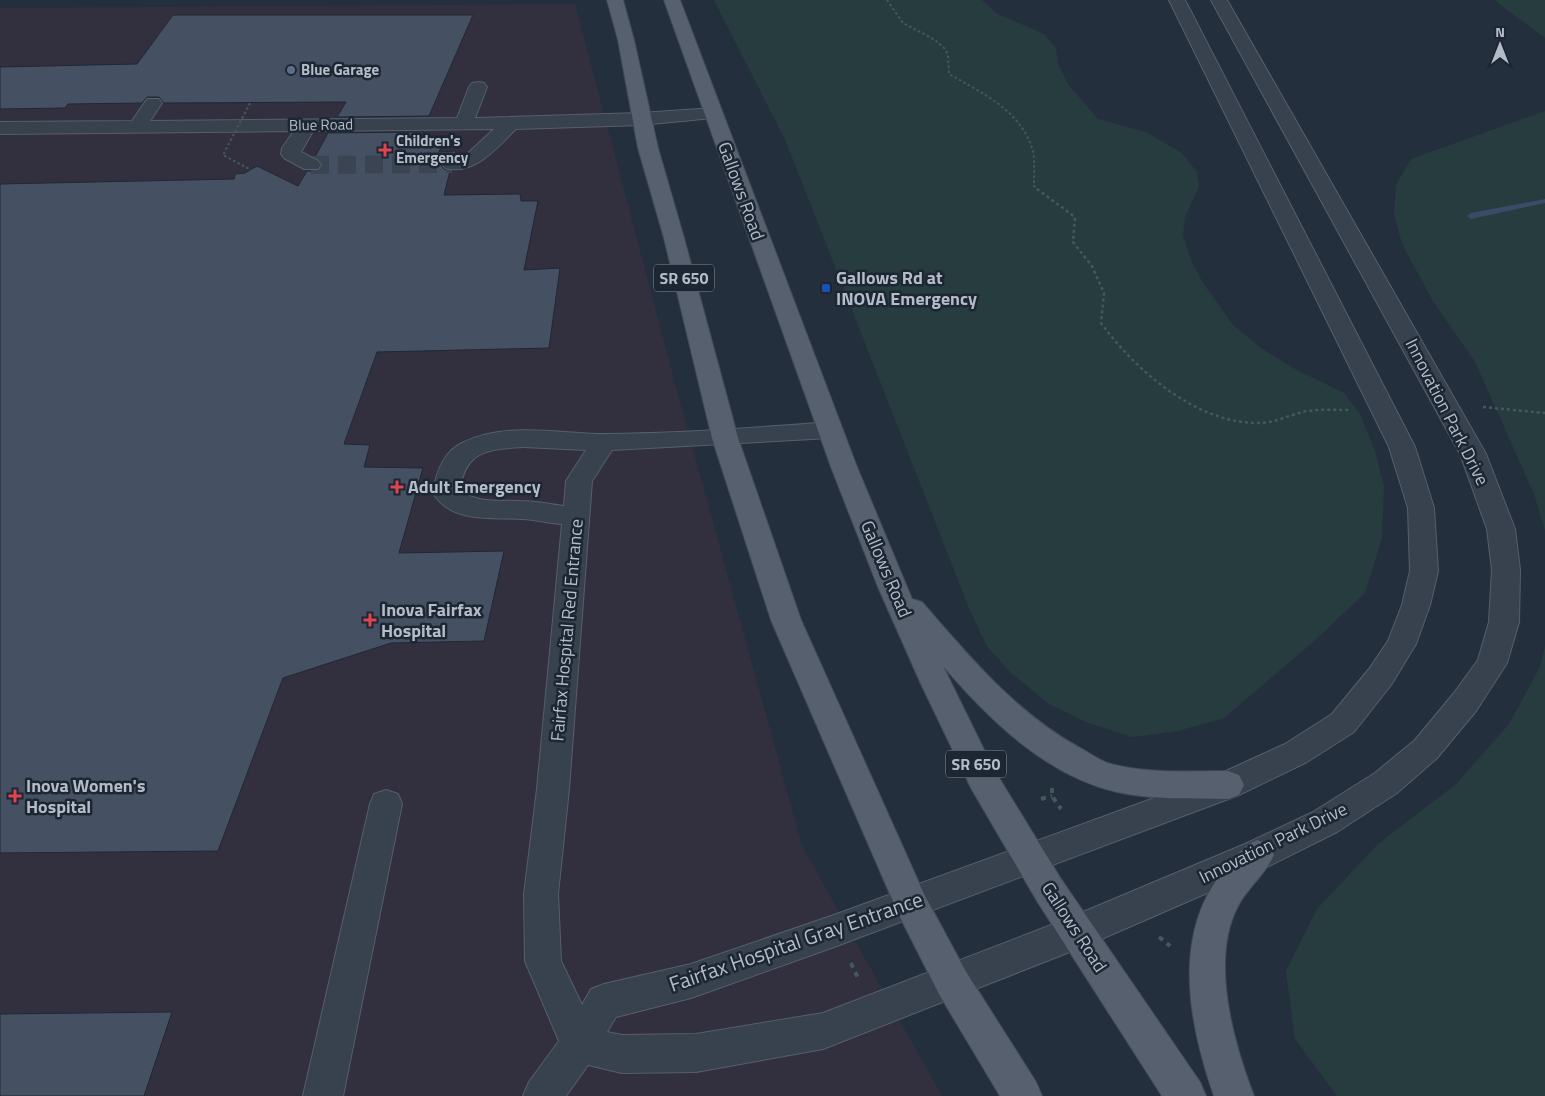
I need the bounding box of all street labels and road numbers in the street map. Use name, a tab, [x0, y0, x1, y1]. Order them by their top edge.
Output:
street label: Blue Road	[289, 112, 353, 137]
street label: Gallows Road	[711, 138, 772, 244]
road number: SR 650	[654, 264, 714, 292]
street label: Innovation Park Drive	[1399, 334, 1496, 490]
street label: Gallows Road	[854, 516, 919, 621]
street label: Fairfax Hospital Red Entrance	[543, 518, 590, 742]
road number: SR 650	[946, 751, 1006, 778]
street label: Innovation Park Drive	[1194, 795, 1351, 890]
street label: Gallows Road	[1035, 876, 1114, 977]
street label: Fairfax Hospital Gray Entrance	[664, 883, 927, 1000]

